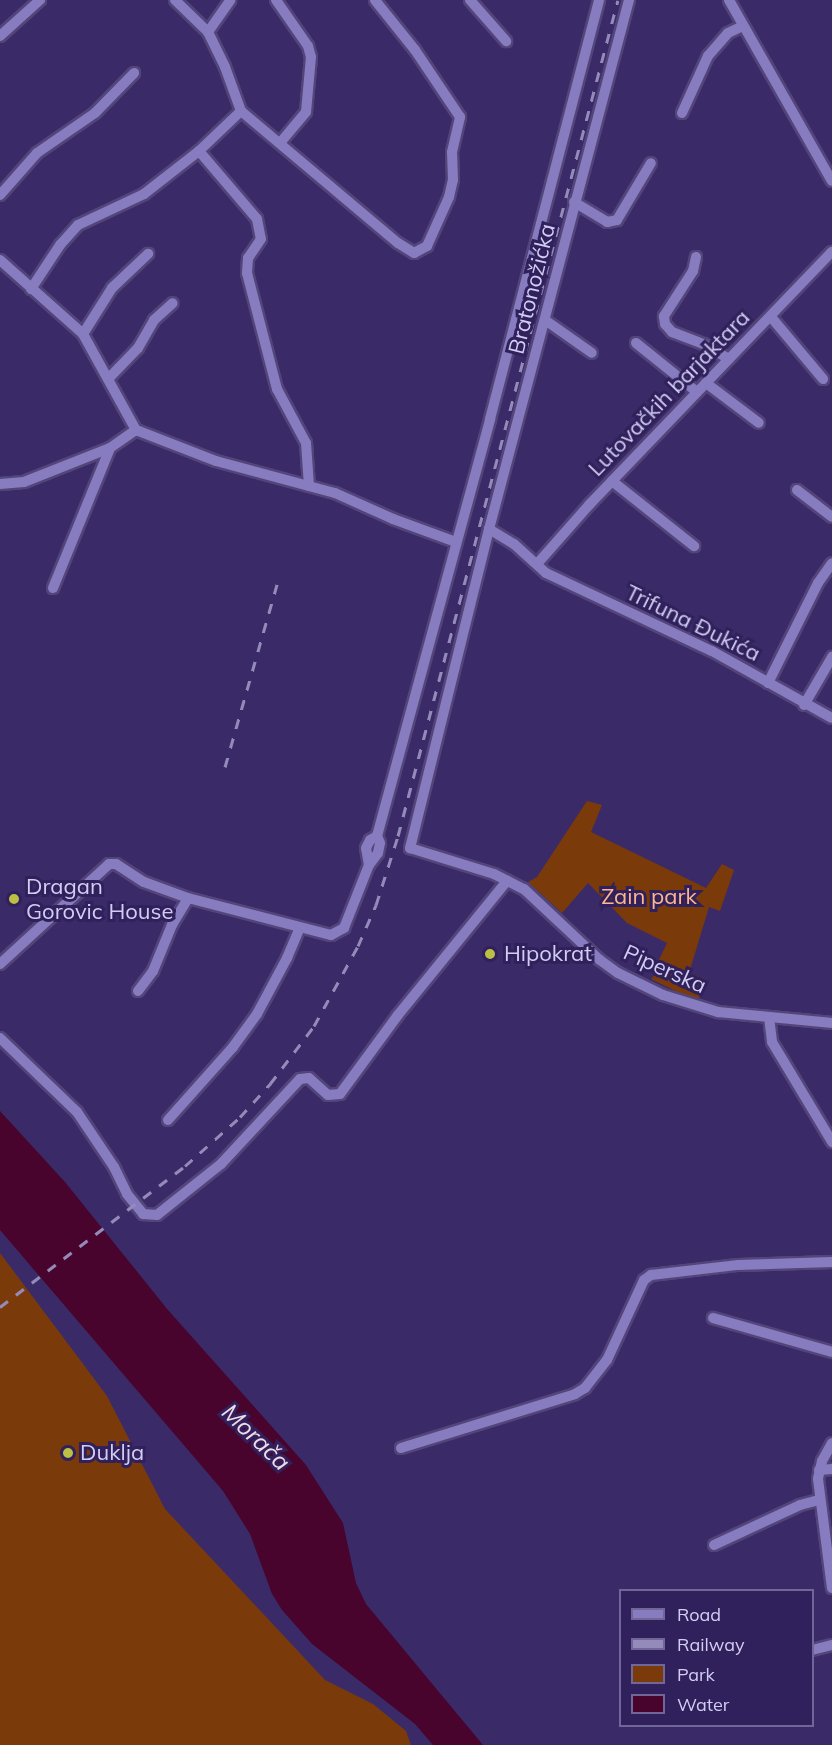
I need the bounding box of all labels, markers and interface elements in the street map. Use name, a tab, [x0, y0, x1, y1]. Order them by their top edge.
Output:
street label: Bratonožićka	[503, 221, 561, 357]
street label: Lutovačkih barjaktara	[583, 304, 755, 482]
street label: Trifuna Đukića	[621, 579, 765, 667]
place label: Dragan Gorovic House	[26, 873, 173, 924]
park label: Zain park	[601, 884, 697, 910]
marker: Dragan Gorovic House	[7, 892, 21, 906]
street label: Piperska	[619, 939, 711, 999]
place label: Hipokrat	[504, 941, 592, 967]
marker: Hipokrat	[481, 945, 499, 963]
water label: Morača	[216, 1398, 296, 1476]
place label: Duklja	[80, 1440, 144, 1466]
marker: Duklja	[61, 1446, 75, 1460]
legend	[619, 1589, 814, 1727]
text: Road	[677, 1603, 721, 1626]
text: Railway	[677, 1633, 745, 1656]
text: Park	[677, 1663, 715, 1686]
text: Water	[677, 1693, 729, 1716]

